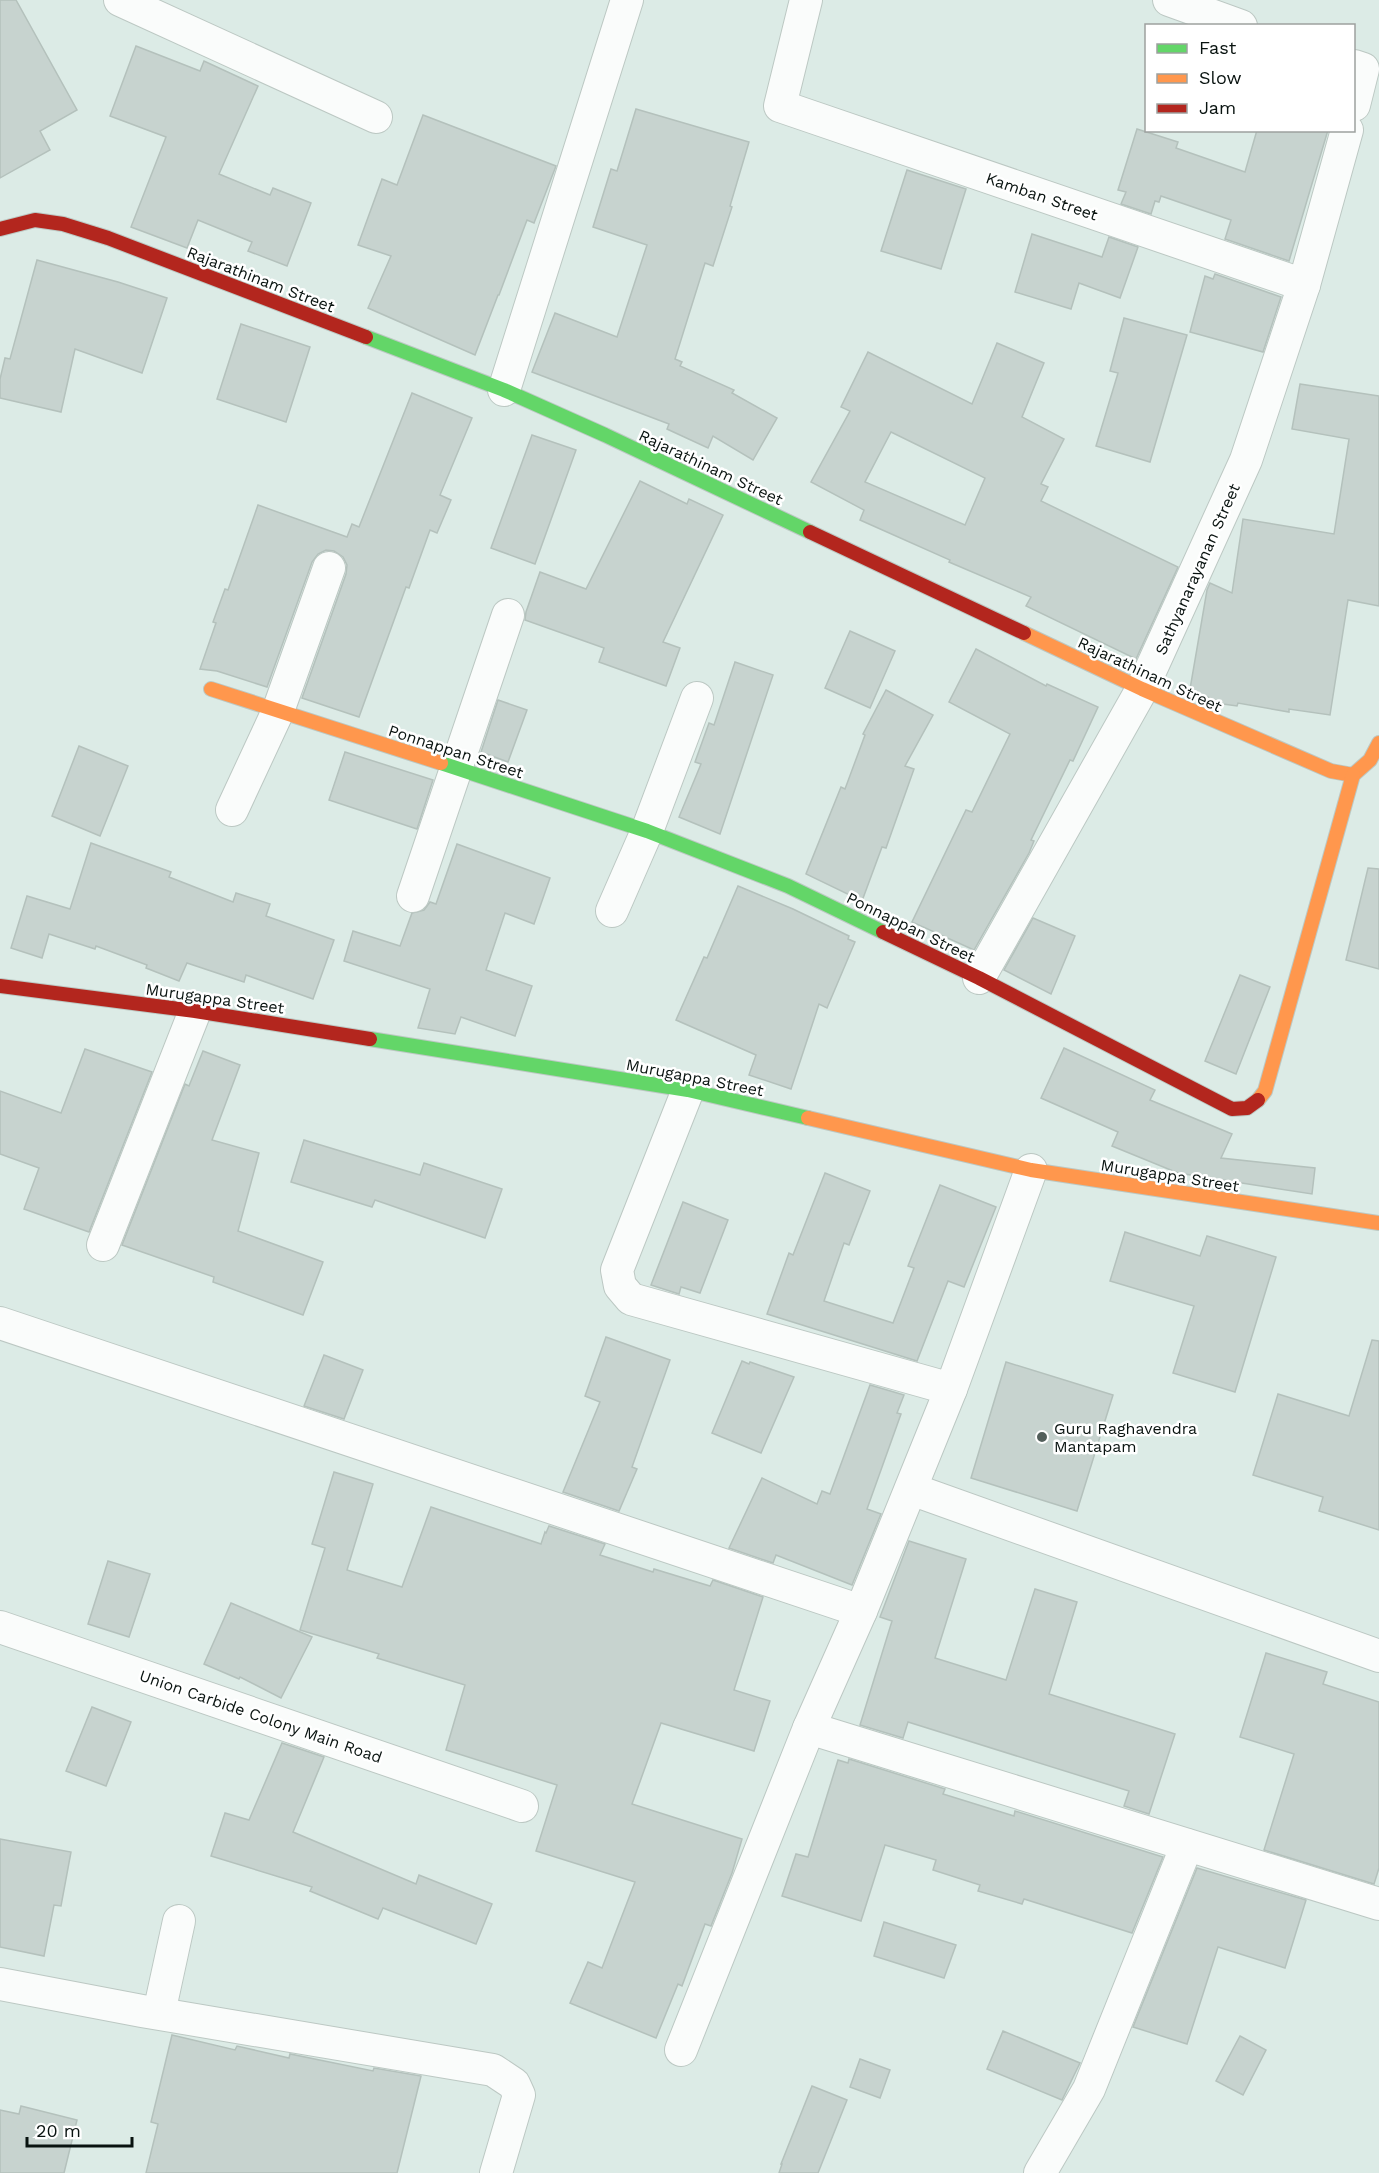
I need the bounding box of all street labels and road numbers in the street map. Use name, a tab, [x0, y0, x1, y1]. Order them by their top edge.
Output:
street label: Kamban Street	[983, 168, 1101, 225]
street label: Rajarathinam Street	[184, 243, 338, 317]
street label: Rajarathinam Street	[636, 426, 786, 509]
street label: Sathyanarayanan Street	[1151, 480, 1244, 658]
street label: Rajarathinam Street	[1075, 633, 1225, 716]
street label: Ponnappan Street	[386, 721, 526, 782]
street label: Ponnappan Street	[843, 888, 978, 967]
street label: Murugappa Street	[144, 979, 286, 1018]
street label: Murugappa Street	[625, 1055, 766, 1100]
street label: Murugappa Street	[1099, 1155, 1241, 1196]
street label: Union Carbide Colony Main Road	[137, 1666, 385, 1767]

